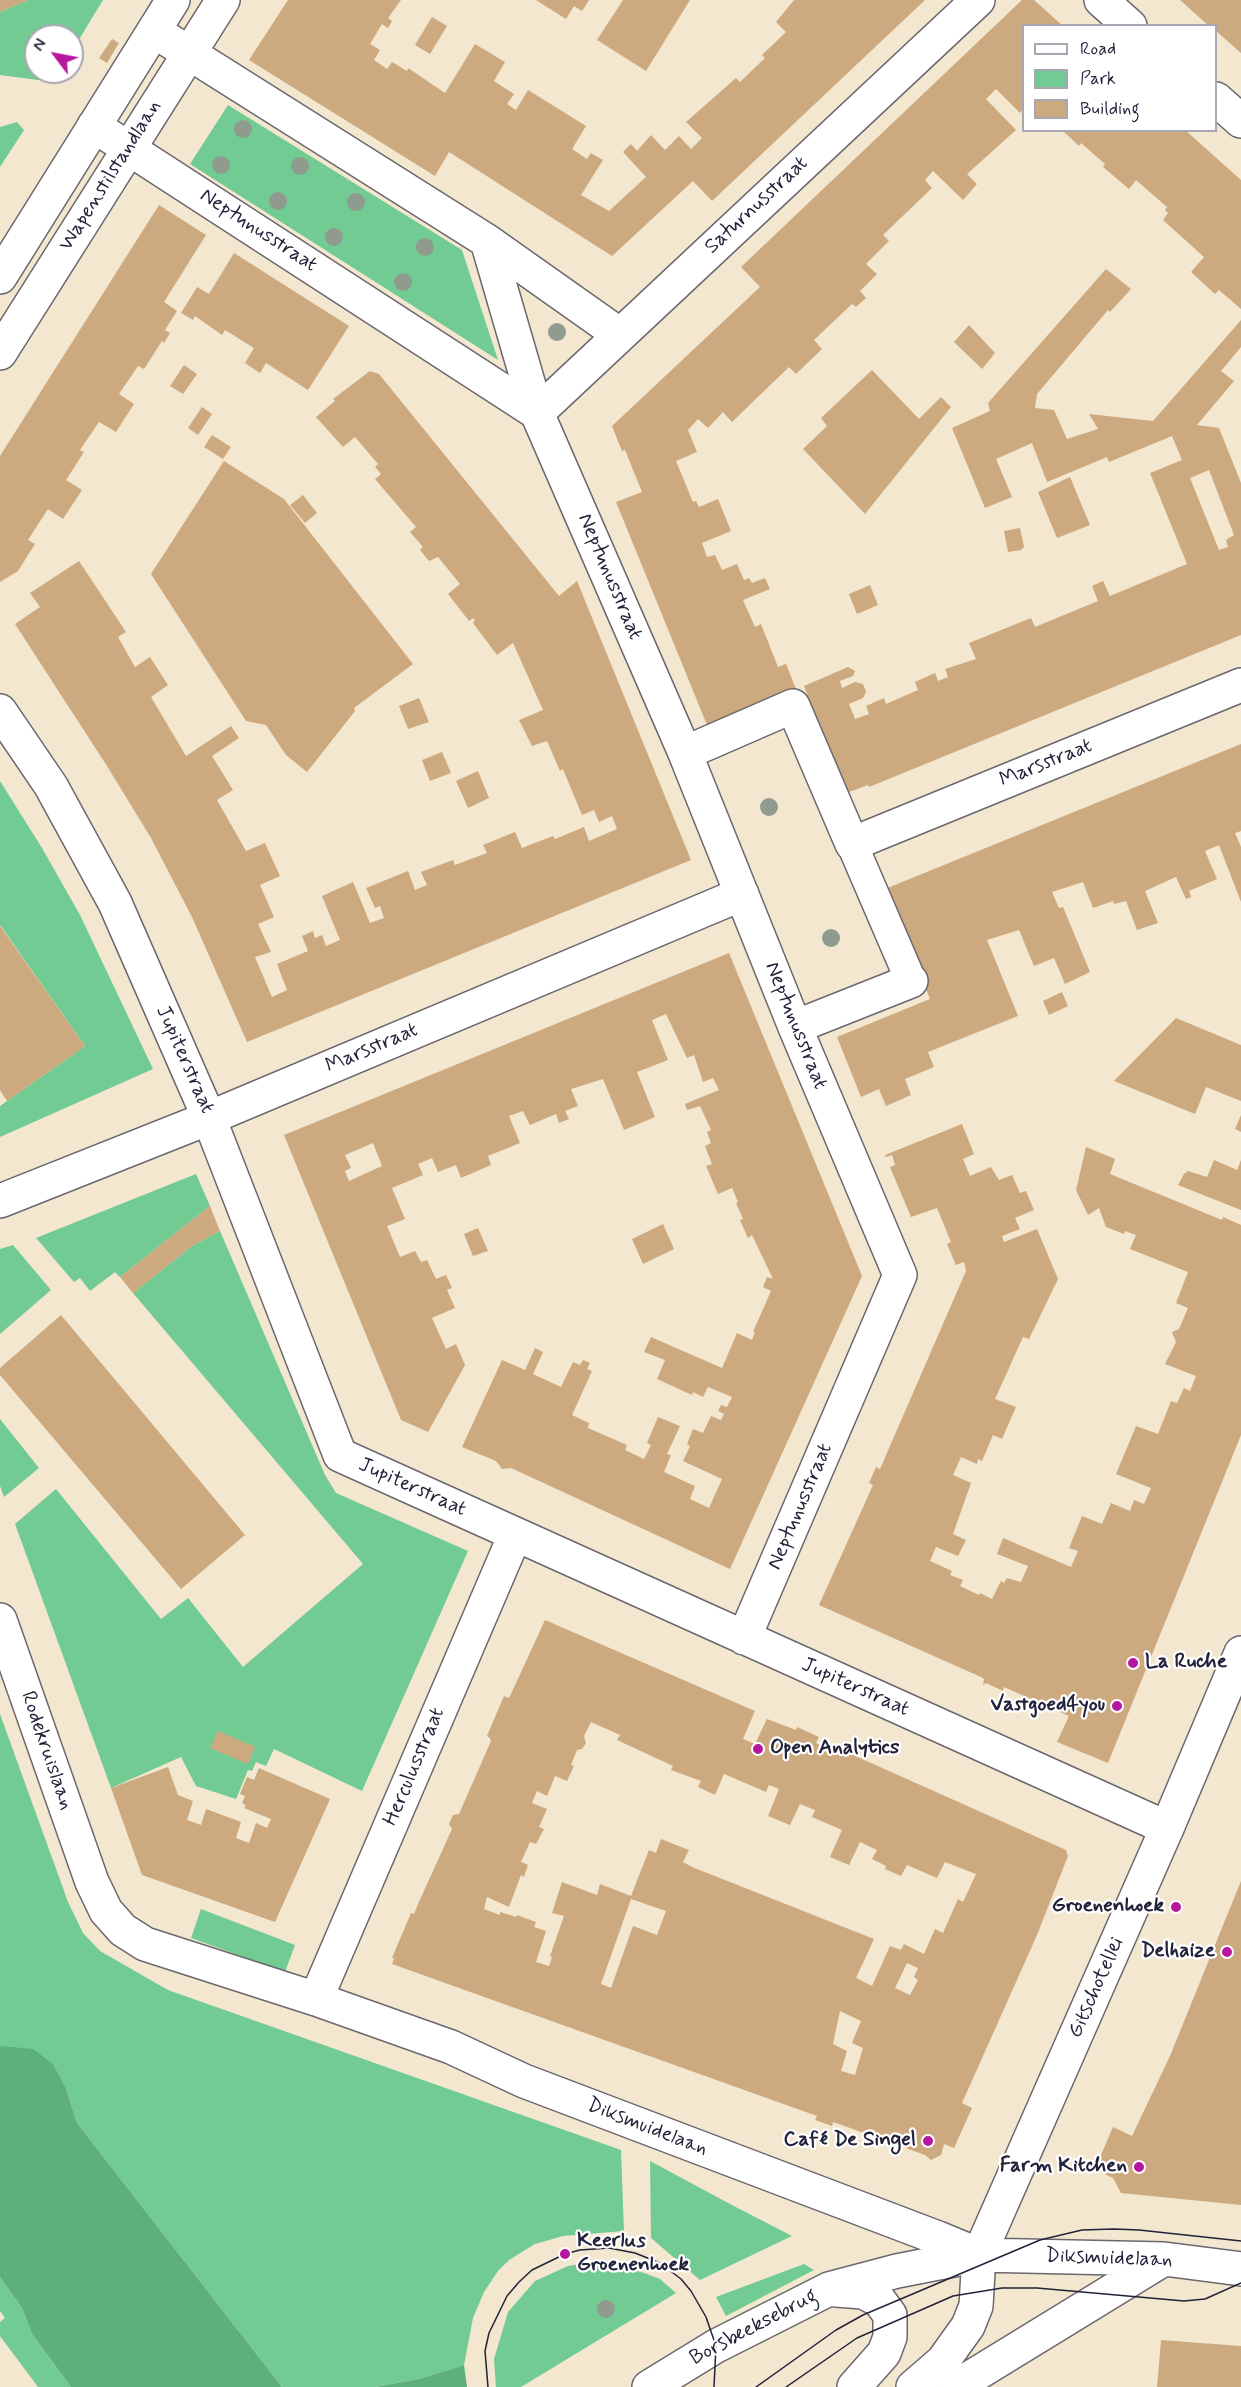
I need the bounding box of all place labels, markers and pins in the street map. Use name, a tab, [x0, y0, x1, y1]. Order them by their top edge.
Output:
place label: La Ruche	[1145, 1650, 1227, 1676]
marker: La Ruche	[1126, 1656, 1140, 1670]
place label: Vastgoed4you	[991, 1693, 1105, 1719]
marker: Vastgoed4you	[1110, 1699, 1124, 1713]
place label: Open Analytics	[770, 1736, 899, 1762]
marker: Open Analytics	[751, 1742, 765, 1756]
place label: Groenenhoek	[1052, 1894, 1164, 1920]
marker: Groenenhoek	[1169, 1900, 1183, 1914]
place label: Delhaize	[1141, 1939, 1215, 1965]
marker: Delhaize	[1220, 1945, 1234, 1959]
place label: Café De Singel	[784, 2128, 916, 2154]
marker: Café De Singel	[921, 2134, 935, 2148]
place label: Farm Kitchen	[1000, 2154, 1127, 2180]
marker: Farm Kitchen	[1132, 2160, 1146, 2174]
place label: Keerlus Groenenhoek	[577, 2229, 689, 2279]
marker: Keerlus Groenenhoek	[558, 2247, 572, 2261]

